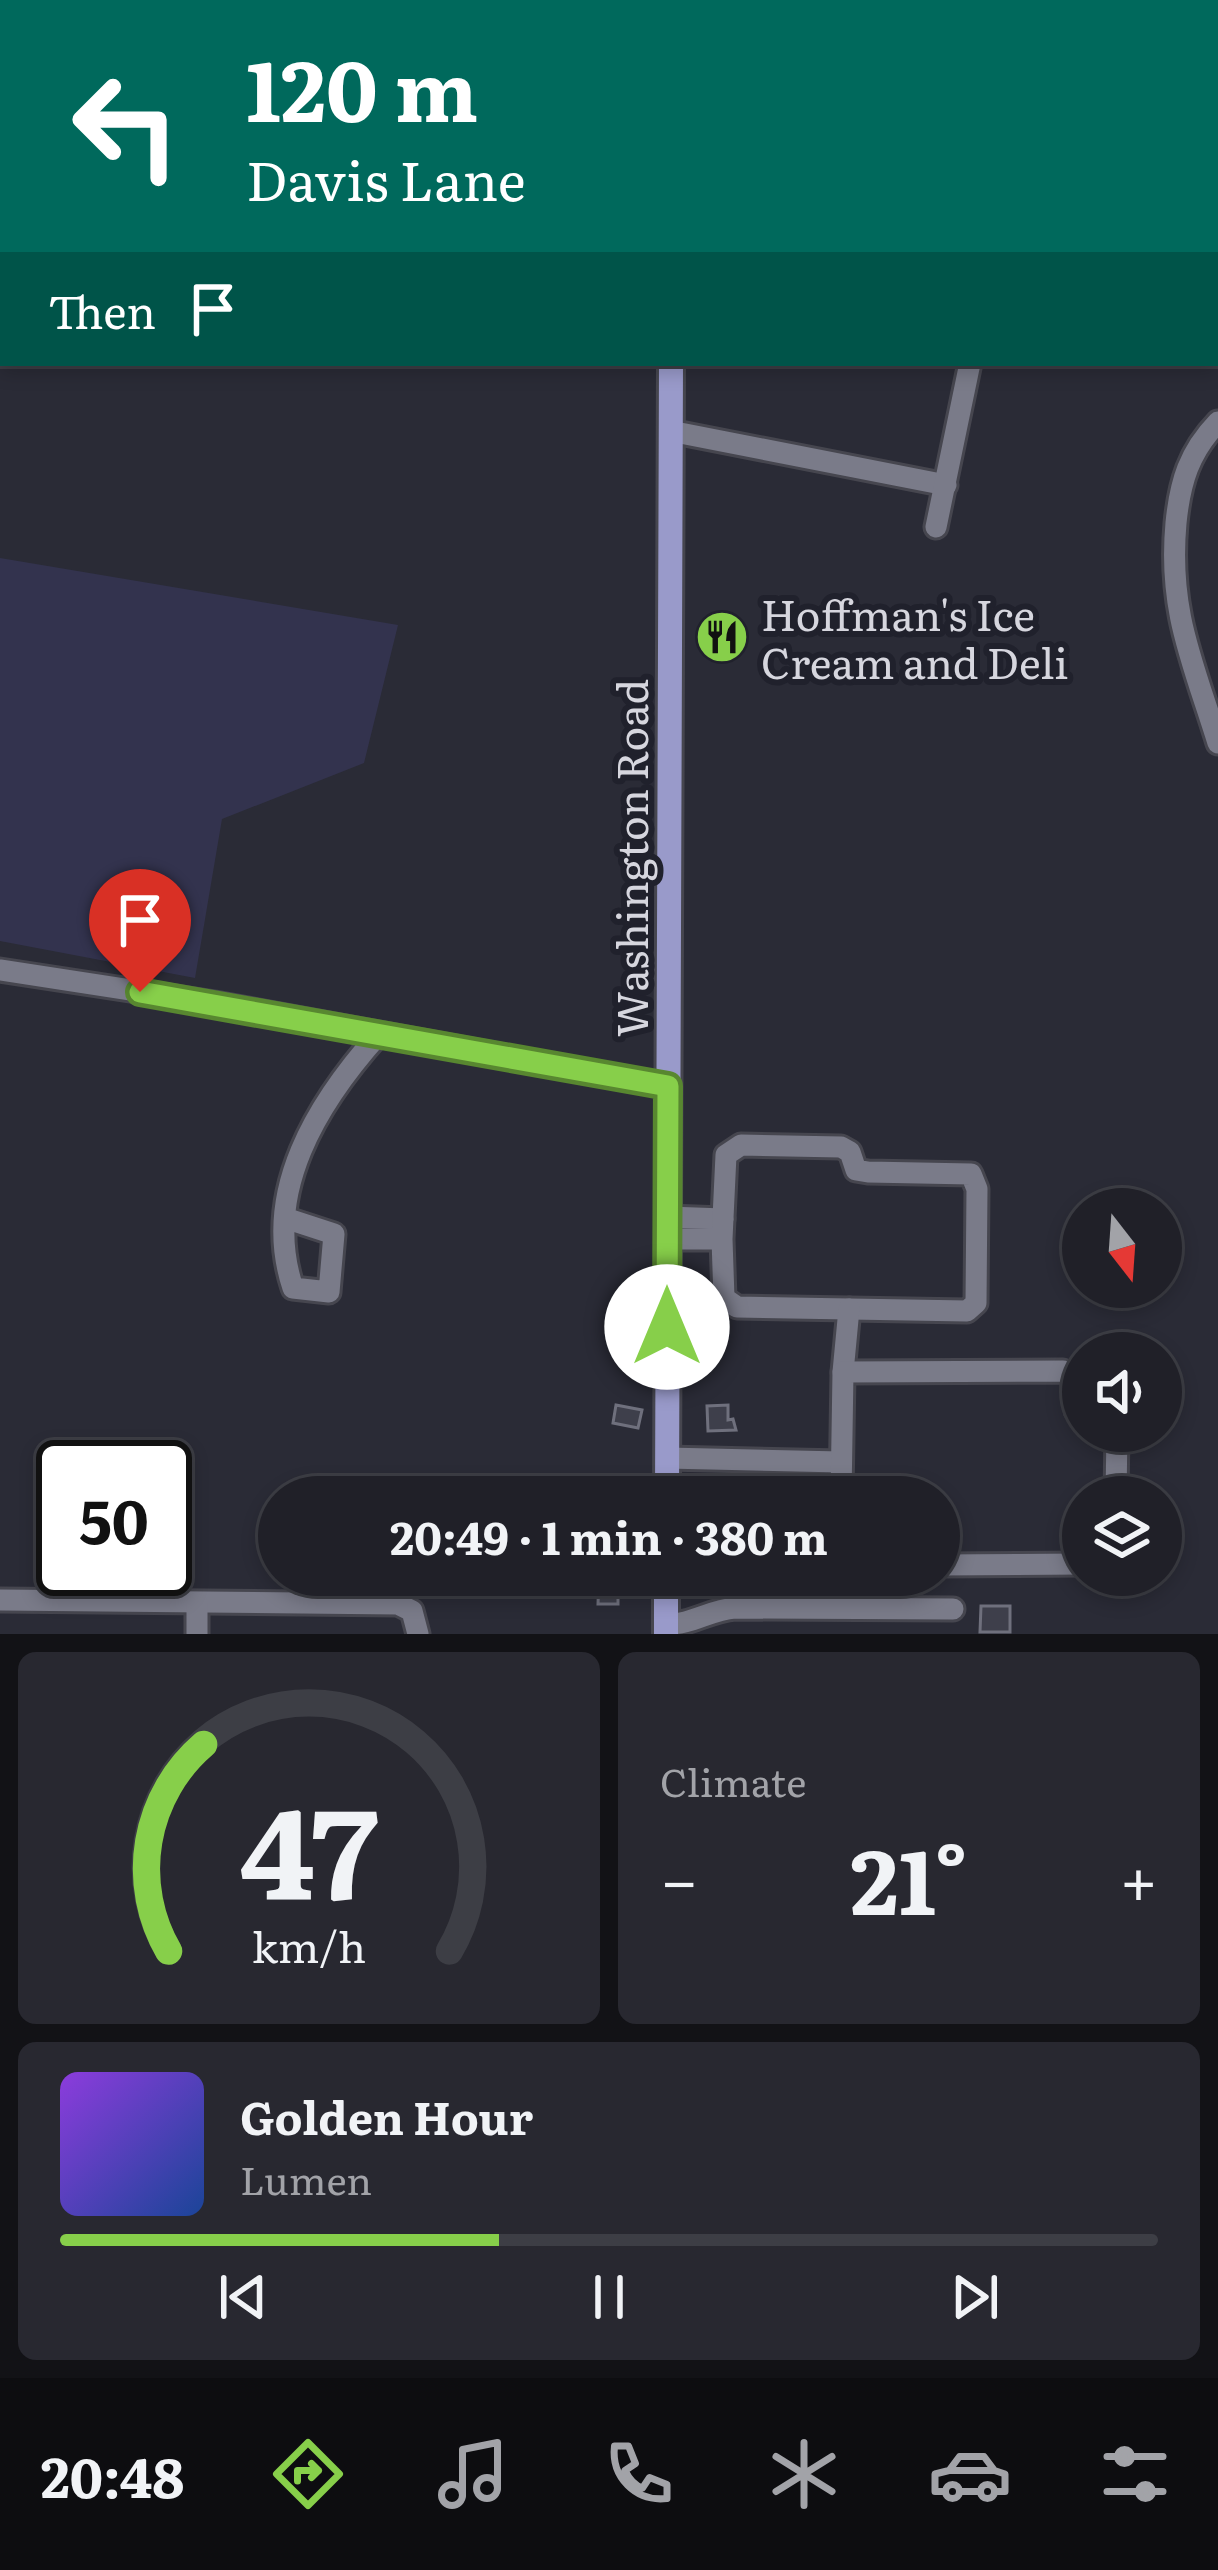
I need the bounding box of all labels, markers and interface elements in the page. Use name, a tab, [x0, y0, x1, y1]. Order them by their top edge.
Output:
text: 120 m	[246, 23, 478, 148]
icon: left	[48, 48, 204, 204]
text: Davis Lane	[246, 137, 526, 218]
text: Then	[48, 276, 156, 343]
icon: arrive	[180, 276, 246, 342]
place label: Hoffman's Ice Cream and Deli	[761, 582, 1068, 692]
restaurant icon: Hoffman's Ice Cream and Deli	[694, 609, 750, 665]
street label: Washington Road	[599, 679, 661, 1037]
pin	[89, 869, 191, 992]
icon: arrive	[107, 887, 173, 953]
north arrow	[1062, 1188, 1182, 1308]
map controls	[1062, 1188, 1182, 1596]
position arrow	[604, 1264, 730, 1390]
button: sound	[1062, 1332, 1182, 1452]
speed limit sign: 50	[36, 1440, 192, 1596]
button: layers	[1062, 1476, 1182, 1596]
text: 20:49 · 1 min · 380 m	[390, 1502, 828, 1569]
text: Climate	[660, 1751, 806, 1809]
text: 47	[240, 1753, 378, 1938]
text: 21°	[850, 1809, 968, 1943]
text: −	[660, 1827, 698, 1925]
text: +	[1120, 1827, 1158, 1925]
text: km/h	[252, 1913, 366, 1976]
text: Golden Hour	[240, 2082, 533, 2149]
text: Lumen	[240, 2149, 372, 2207]
icon: previous	[210, 2264, 276, 2330]
icon: pause	[576, 2264, 642, 2330]
icon: next	[942, 2264, 1008, 2330]
icon: directions	[266, 2432, 350, 2516]
icon: music	[431, 2432, 515, 2516]
icon: phone	[597, 2432, 681, 2516]
icon: climate	[762, 2432, 846, 2516]
icon: car	[928, 2432, 1012, 2516]
icon: filters	[1093, 2432, 1177, 2516]
text: 20:48	[41, 2434, 184, 2515]

